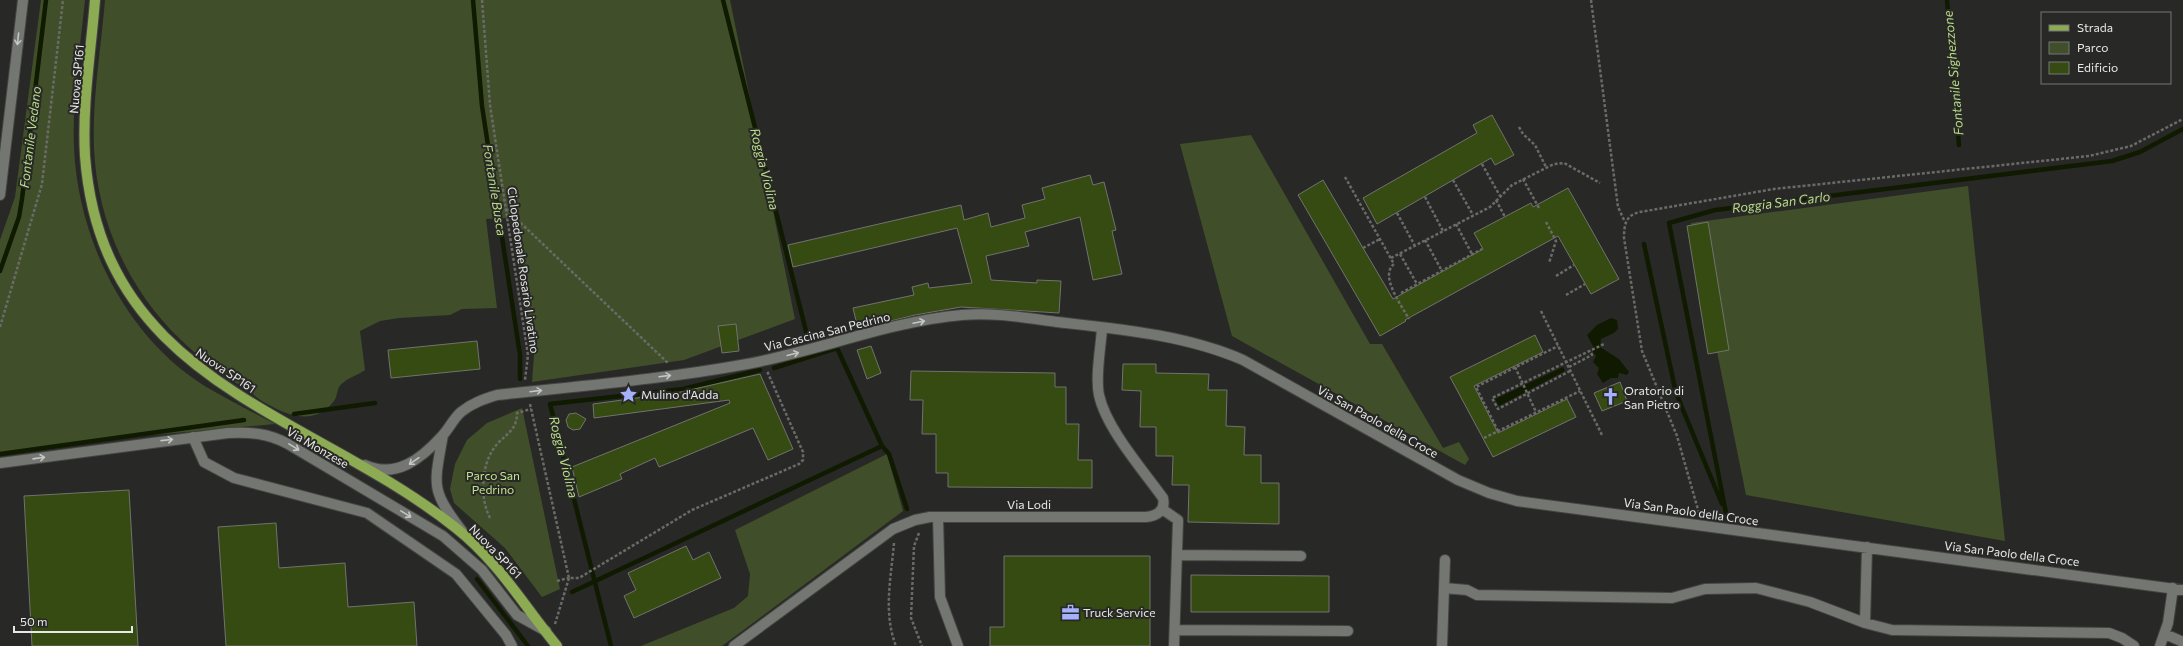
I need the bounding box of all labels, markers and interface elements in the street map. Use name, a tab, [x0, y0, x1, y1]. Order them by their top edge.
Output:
water label: Fontanile Sighezzone	[1940, 10, 1966, 136]
legend	[2041, 12, 2171, 84]
text: Strada	[2077, 20, 2113, 34]
one-way arrow	[15, 32, 22, 45]
text: Parco	[2077, 40, 2109, 54]
street label: Nuova SP161	[66, 44, 86, 114]
text: Edificio	[2077, 60, 2118, 74]
water label: Fontanile Vedano	[16, 85, 44, 189]
water label: Roggia Violina	[747, 126, 783, 212]
water label: Fontanile Busca	[480, 143, 510, 237]
street label: Ciclopedonale Rosario Livatino	[505, 186, 543, 354]
water label: Roggia San Carlo	[1731, 188, 1831, 216]
street label: Via Cascina San Pedrino	[763, 309, 891, 353]
one-way arrow	[912, 318, 925, 326]
street label: Nuova SP161	[193, 345, 259, 395]
one-way arrow	[786, 349, 799, 357]
one-way arrow	[658, 372, 671, 380]
street label: Via San Paolo della Croce	[1315, 382, 1441, 460]
place label: Oratorio di San Pietro	[1624, 383, 1684, 411]
place icon: Mulino d'Adda	[618, 384, 638, 404]
one-way arrow	[529, 387, 542, 395]
place label: Mulino d'Adda	[641, 387, 718, 401]
church icon: Oratorio di San Pietro	[1601, 387, 1621, 407]
water label: Roggia Violina	[546, 414, 582, 500]
street label: Via Monzese	[284, 424, 352, 470]
one-way arrow	[160, 436, 173, 444]
one-way arrow	[288, 444, 300, 452]
one-way arrow	[32, 454, 45, 462]
one-way arrow	[408, 457, 419, 465]
park label: Parco San Pedrino	[466, 468, 520, 496]
street label: Via San Paolo della Croce	[1623, 495, 1759, 527]
street label: Via Lodi	[1007, 497, 1051, 511]
one-way arrow	[400, 510, 412, 518]
street label: Nuova SP161	[467, 521, 525, 581]
street label: Via San Paolo della Croce	[1944, 538, 2080, 568]
office icon: Truck Service	[1060, 602, 1080, 622]
place label: Truck Service	[1083, 605, 1156, 619]
scale bar	[14, 608, 132, 634]
text: 50 m	[20, 614, 48, 628]

